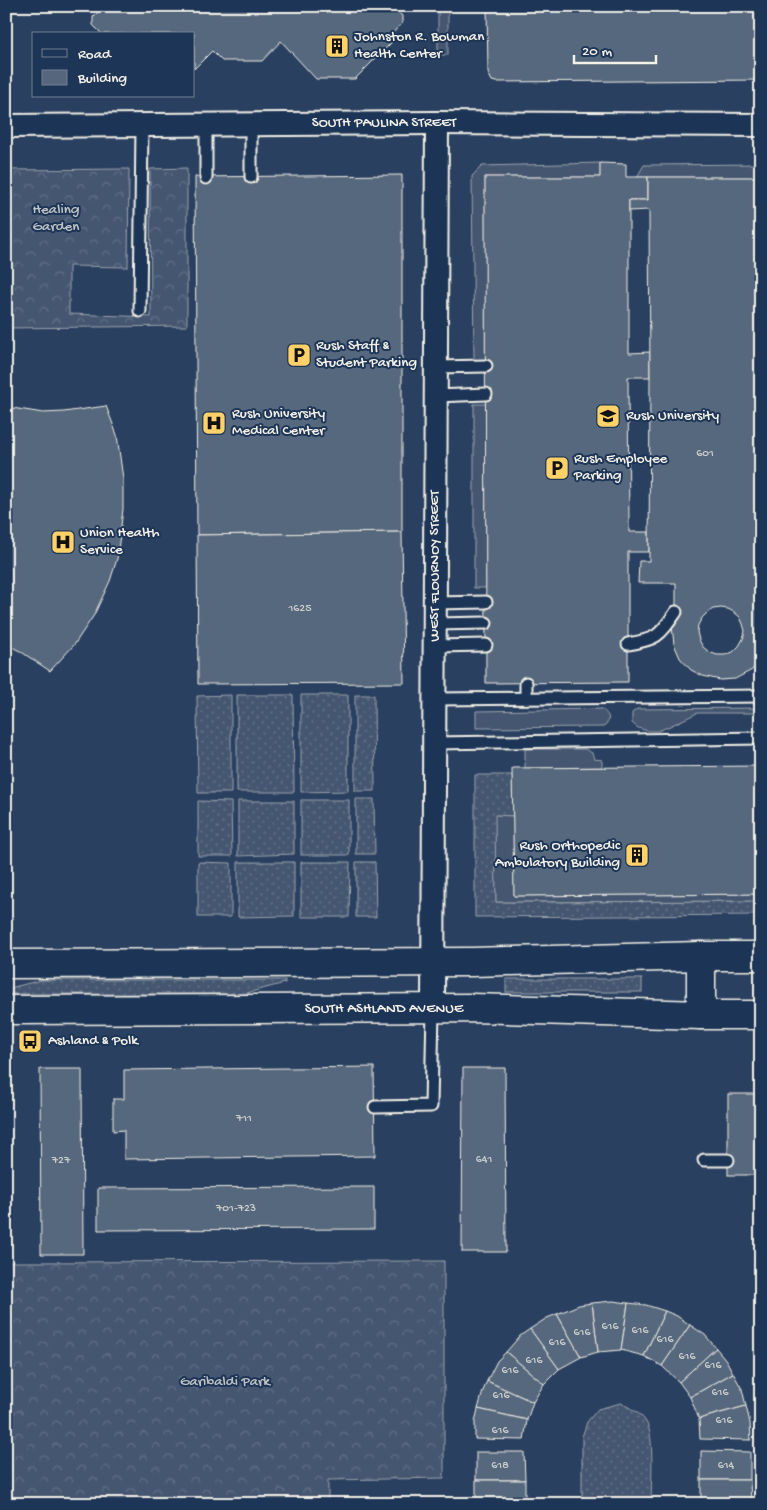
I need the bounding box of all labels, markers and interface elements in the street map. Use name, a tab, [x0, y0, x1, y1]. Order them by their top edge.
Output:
place label: Johnston R. Bowman Health Center	[354, 28, 484, 63]
legend	[32, 32, 195, 98]
scale bar	[574, 32, 657, 64]
building icon: Johnston R. Bowman Health Center	[324, 33, 350, 59]
text: 20 m	[582, 43, 612, 61]
text: Road	[78, 46, 112, 64]
text: Building	[77, 70, 127, 88]
street label: SOUTH PAULINA STREET	[312, 114, 458, 132]
park label: Healing Garden	[33, 201, 79, 236]
place label: Rush Staff & Student Parking	[316, 337, 417, 372]
parking icon: Rush Staff & Student Parking	[286, 342, 312, 368]
school or university icon: Rush University	[595, 403, 621, 429]
place label: Rush University Medical Center	[232, 405, 326, 440]
place label: Rush University	[626, 407, 720, 425]
hospital icon: Rush University Medical Center	[201, 410, 227, 436]
house number: 601	[696, 447, 714, 461]
place label: Rush Employee Parking	[573, 450, 668, 485]
parking icon: Rush Employee Parking	[544, 455, 570, 481]
street label: WEST FLOURNOY STREET	[426, 489, 444, 642]
place label: Union Health Service	[80, 524, 160, 559]
hospital icon: Union Health Service	[50, 529, 76, 555]
house number: 1625	[287, 602, 312, 616]
place label: Rush Orthopedic Ambulatory Building	[495, 837, 621, 872]
building icon: Rush Orthopedic Ambulatory Building	[624, 842, 650, 868]
street label: SOUTH ASHLAND AVENUE	[305, 1000, 464, 1018]
bus stop icon: Ashland & Polk	[17, 1028, 43, 1054]
place label: Ashland & Polk	[48, 1032, 139, 1050]
house number: 711	[235, 1112, 252, 1126]
house number: 641	[476, 1153, 492, 1167]
house number: 727	[51, 1154, 71, 1168]
house number: 701-723	[215, 1202, 256, 1216]
house number: 616	[601, 1320, 619, 1334]
house number: 616	[631, 1324, 649, 1338]
house number: 616	[573, 1326, 591, 1340]
house number: 616	[656, 1333, 674, 1347]
house number: 616	[548, 1336, 566, 1350]
house number: 616	[678, 1350, 696, 1364]
house number: 616	[525, 1354, 543, 1368]
house number: 616	[704, 1359, 722, 1373]
house number: 616	[501, 1364, 519, 1378]
park label: Garibaldi Park	[180, 1373, 271, 1391]
house number: 616	[711, 1386, 729, 1400]
house number: 616	[492, 1389, 510, 1403]
house number: 616	[715, 1414, 733, 1428]
house number: 616	[491, 1424, 509, 1438]
house number: 618	[491, 1459, 509, 1473]
house number: 614	[718, 1459, 735, 1473]

